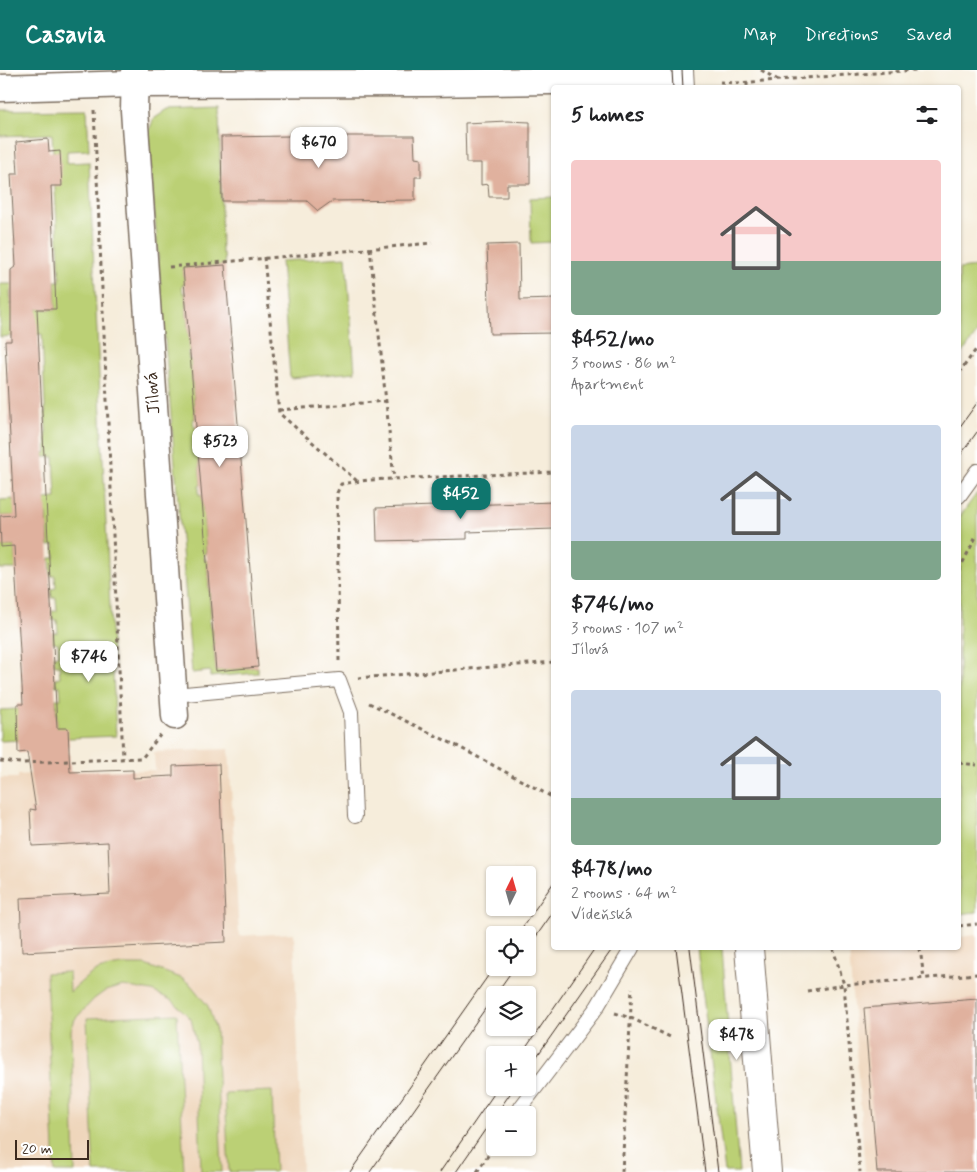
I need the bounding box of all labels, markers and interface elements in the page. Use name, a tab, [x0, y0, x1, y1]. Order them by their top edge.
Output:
text: Casavia	[25, 20, 106, 51]
text: Map	[744, 23, 777, 47]
text: Directions	[805, 23, 879, 47]
text: Saved	[907, 23, 952, 47]
text: 5 homes	[571, 101, 644, 129]
icon: filters	[913, 101, 941, 129]
pin: $670	[289, 126, 349, 169]
text: $670	[301, 132, 337, 153]
icon: home	[711, 193, 801, 283]
text: $452/mo	[571, 325, 654, 353]
text: 3 rooms · 86 m²	[571, 353, 676, 374]
street label: Jílová	[140, 371, 166, 415]
text: Apartment	[571, 374, 644, 395]
pin: $523	[190, 426, 250, 468]
text: $523	[203, 431, 237, 452]
icon: home	[711, 458, 801, 548]
pin: $452	[431, 478, 491, 520]
text: $452	[443, 483, 479, 504]
text: $746/mo	[571, 590, 654, 618]
text: 3 rooms · 107 m²	[571, 618, 684, 639]
text: Jílová	[571, 639, 609, 660]
pin: $746	[59, 640, 119, 683]
text: $746	[71, 646, 107, 667]
icon: home	[711, 723, 801, 813]
text: $478/mo	[571, 855, 652, 883]
north arrow	[486, 866, 536, 916]
map controls	[486, 866, 536, 1156]
text: 2 rooms · 64 m²	[571, 883, 677, 904]
text: Vídeňská	[571, 904, 633, 925]
button: locate	[486, 926, 536, 976]
button: layers	[486, 986, 536, 1036]
pin: $478	[707, 1018, 767, 1061]
text: $478	[719, 1024, 755, 1045]
button: +	[486, 1046, 536, 1096]
button: −	[486, 1106, 536, 1156]
scale bar	[15, 1137, 89, 1160]
text: 20 m	[22, 1140, 52, 1158]

